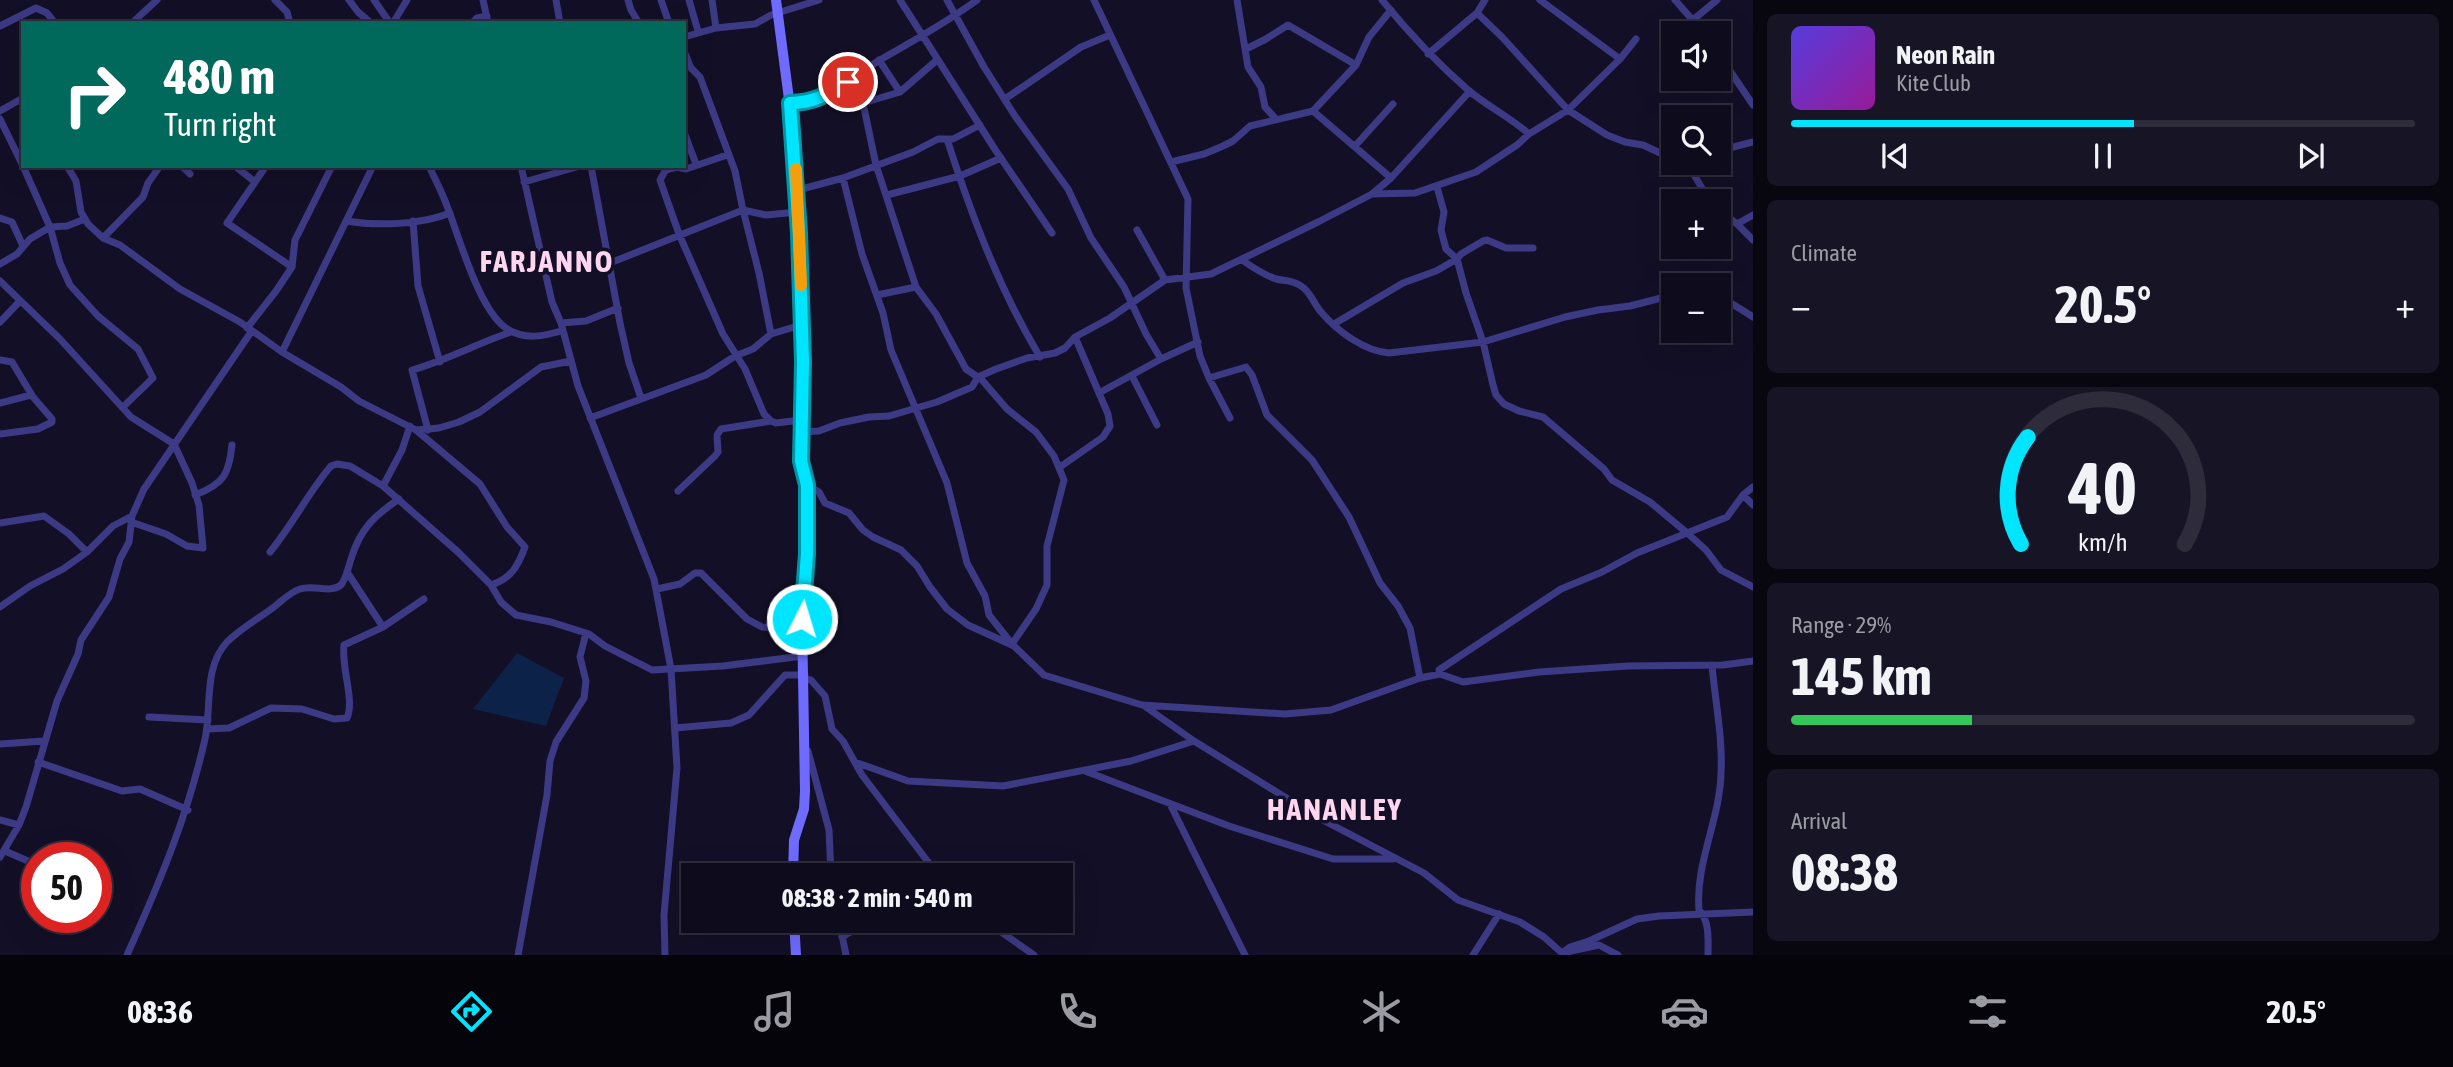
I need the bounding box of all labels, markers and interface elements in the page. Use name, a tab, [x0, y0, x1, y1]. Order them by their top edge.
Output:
map controls	[1661, 21, 1731, 343]
button: sound	[1661, 21, 1731, 91]
text: Neon Rain	[1896, 40, 1995, 70]
text: 480 m	[164, 48, 275, 104]
icon: right	[49, 49, 140, 140]
pin	[818, 52, 878, 112]
icon: arrive	[829, 63, 867, 101]
text: Kite Club	[1896, 70, 1971, 96]
button: search	[1661, 105, 1731, 175]
text: Turn right	[164, 106, 277, 143]
icon: previous	[1876, 137, 1914, 175]
icon: pause	[2084, 137, 2122, 175]
icon: next	[2292, 137, 2330, 175]
button: +	[1661, 189, 1731, 259]
text: Climate	[1791, 240, 1857, 266]
district label: FARJANNO	[480, 244, 614, 278]
button: −	[1661, 273, 1731, 343]
text: 20.5°	[2055, 274, 2151, 334]
text: −	[1791, 283, 1811, 326]
text: +	[2395, 283, 2415, 326]
text: 40	[2068, 446, 2137, 529]
text: km/h	[2078, 527, 2128, 555]
position arrow	[765, 582, 839, 656]
text: Range · 29%	[1791, 612, 1891, 638]
text: 145 km	[1791, 646, 1932, 706]
district label: HANANLEY	[1267, 792, 1403, 826]
text: Arrival	[1791, 808, 1847, 834]
speed limit sign: 50	[21, 842, 112, 933]
text: 08:38	[1791, 842, 1898, 902]
text: 08:38 · 2 min · 540 m	[782, 883, 972, 913]
icon: directions	[447, 987, 496, 1036]
icon: music	[750, 987, 799, 1036]
icon: phone	[1053, 987, 1102, 1036]
icon: climate	[1357, 987, 1406, 1036]
icon: car	[1660, 987, 1709, 1036]
icon: filters	[1963, 987, 2012, 1036]
text: 08:36	[127, 993, 193, 1030]
text: 20.5°	[2266, 993, 2326, 1030]

